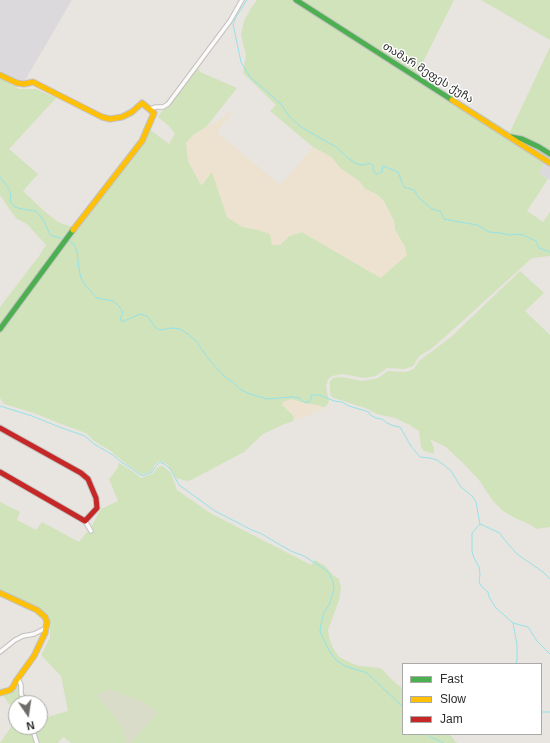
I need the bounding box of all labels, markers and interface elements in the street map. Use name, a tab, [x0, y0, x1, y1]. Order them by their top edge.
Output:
street label: თამარ მეფეს ქუჩა	[380, 40, 476, 106]
legend	[402, 663, 542, 735]
text: Fast	[440, 672, 463, 686]
text: Slow	[440, 692, 466, 706]
north arrow	[8, 695, 48, 735]
text: Jam	[440, 712, 463, 726]
text: N	[25, 719, 36, 732]

